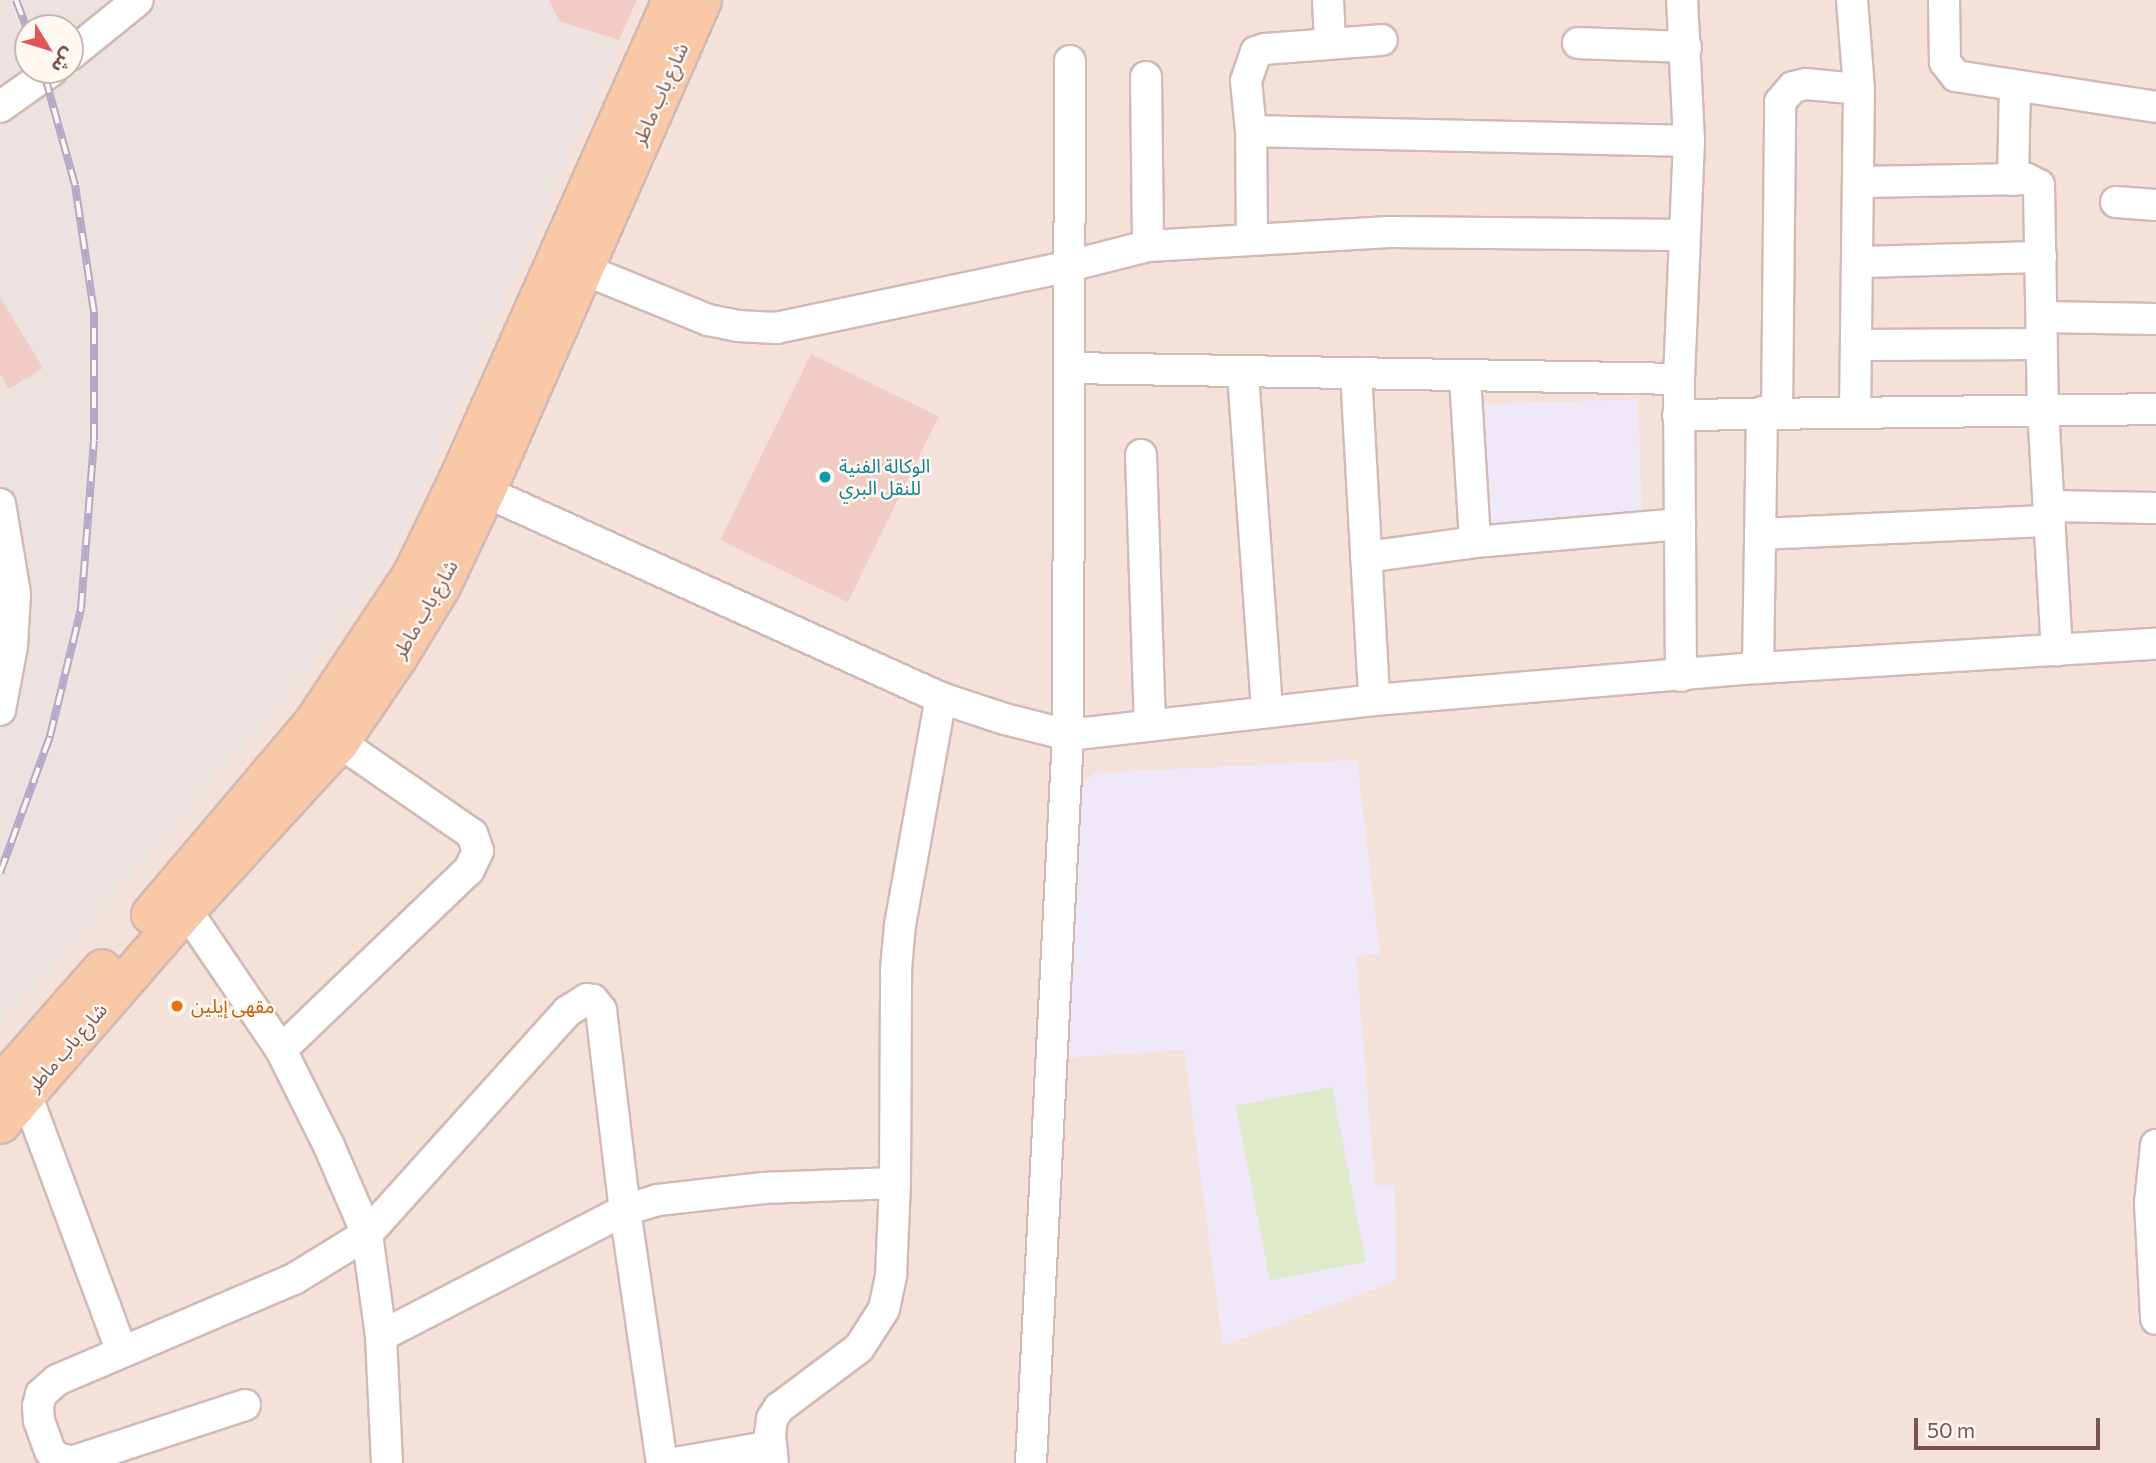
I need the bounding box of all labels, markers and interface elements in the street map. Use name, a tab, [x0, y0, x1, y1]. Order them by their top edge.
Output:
north arrow	[14, 14, 84, 84]
street label: شارع باب ماطر	[627, 39, 693, 149]
text: ش	[47, 44, 81, 78]
place label: الوكالة الفنية للنقل البري	[839, 455, 930, 499]
marker: الوكالة الفنية للنقل البري	[817, 469, 833, 485]
street label: شارع باب ماطر	[388, 556, 462, 662]
place label: مقهى إيلين	[191, 995, 274, 1017]
street label: شارع باب ماطر	[22, 998, 112, 1096]
marker: مقهى إيلين	[169, 998, 185, 1014]
scale bar	[1918, 1404, 2104, 1448]
text: 50 m	[1927, 1417, 1975, 1442]

